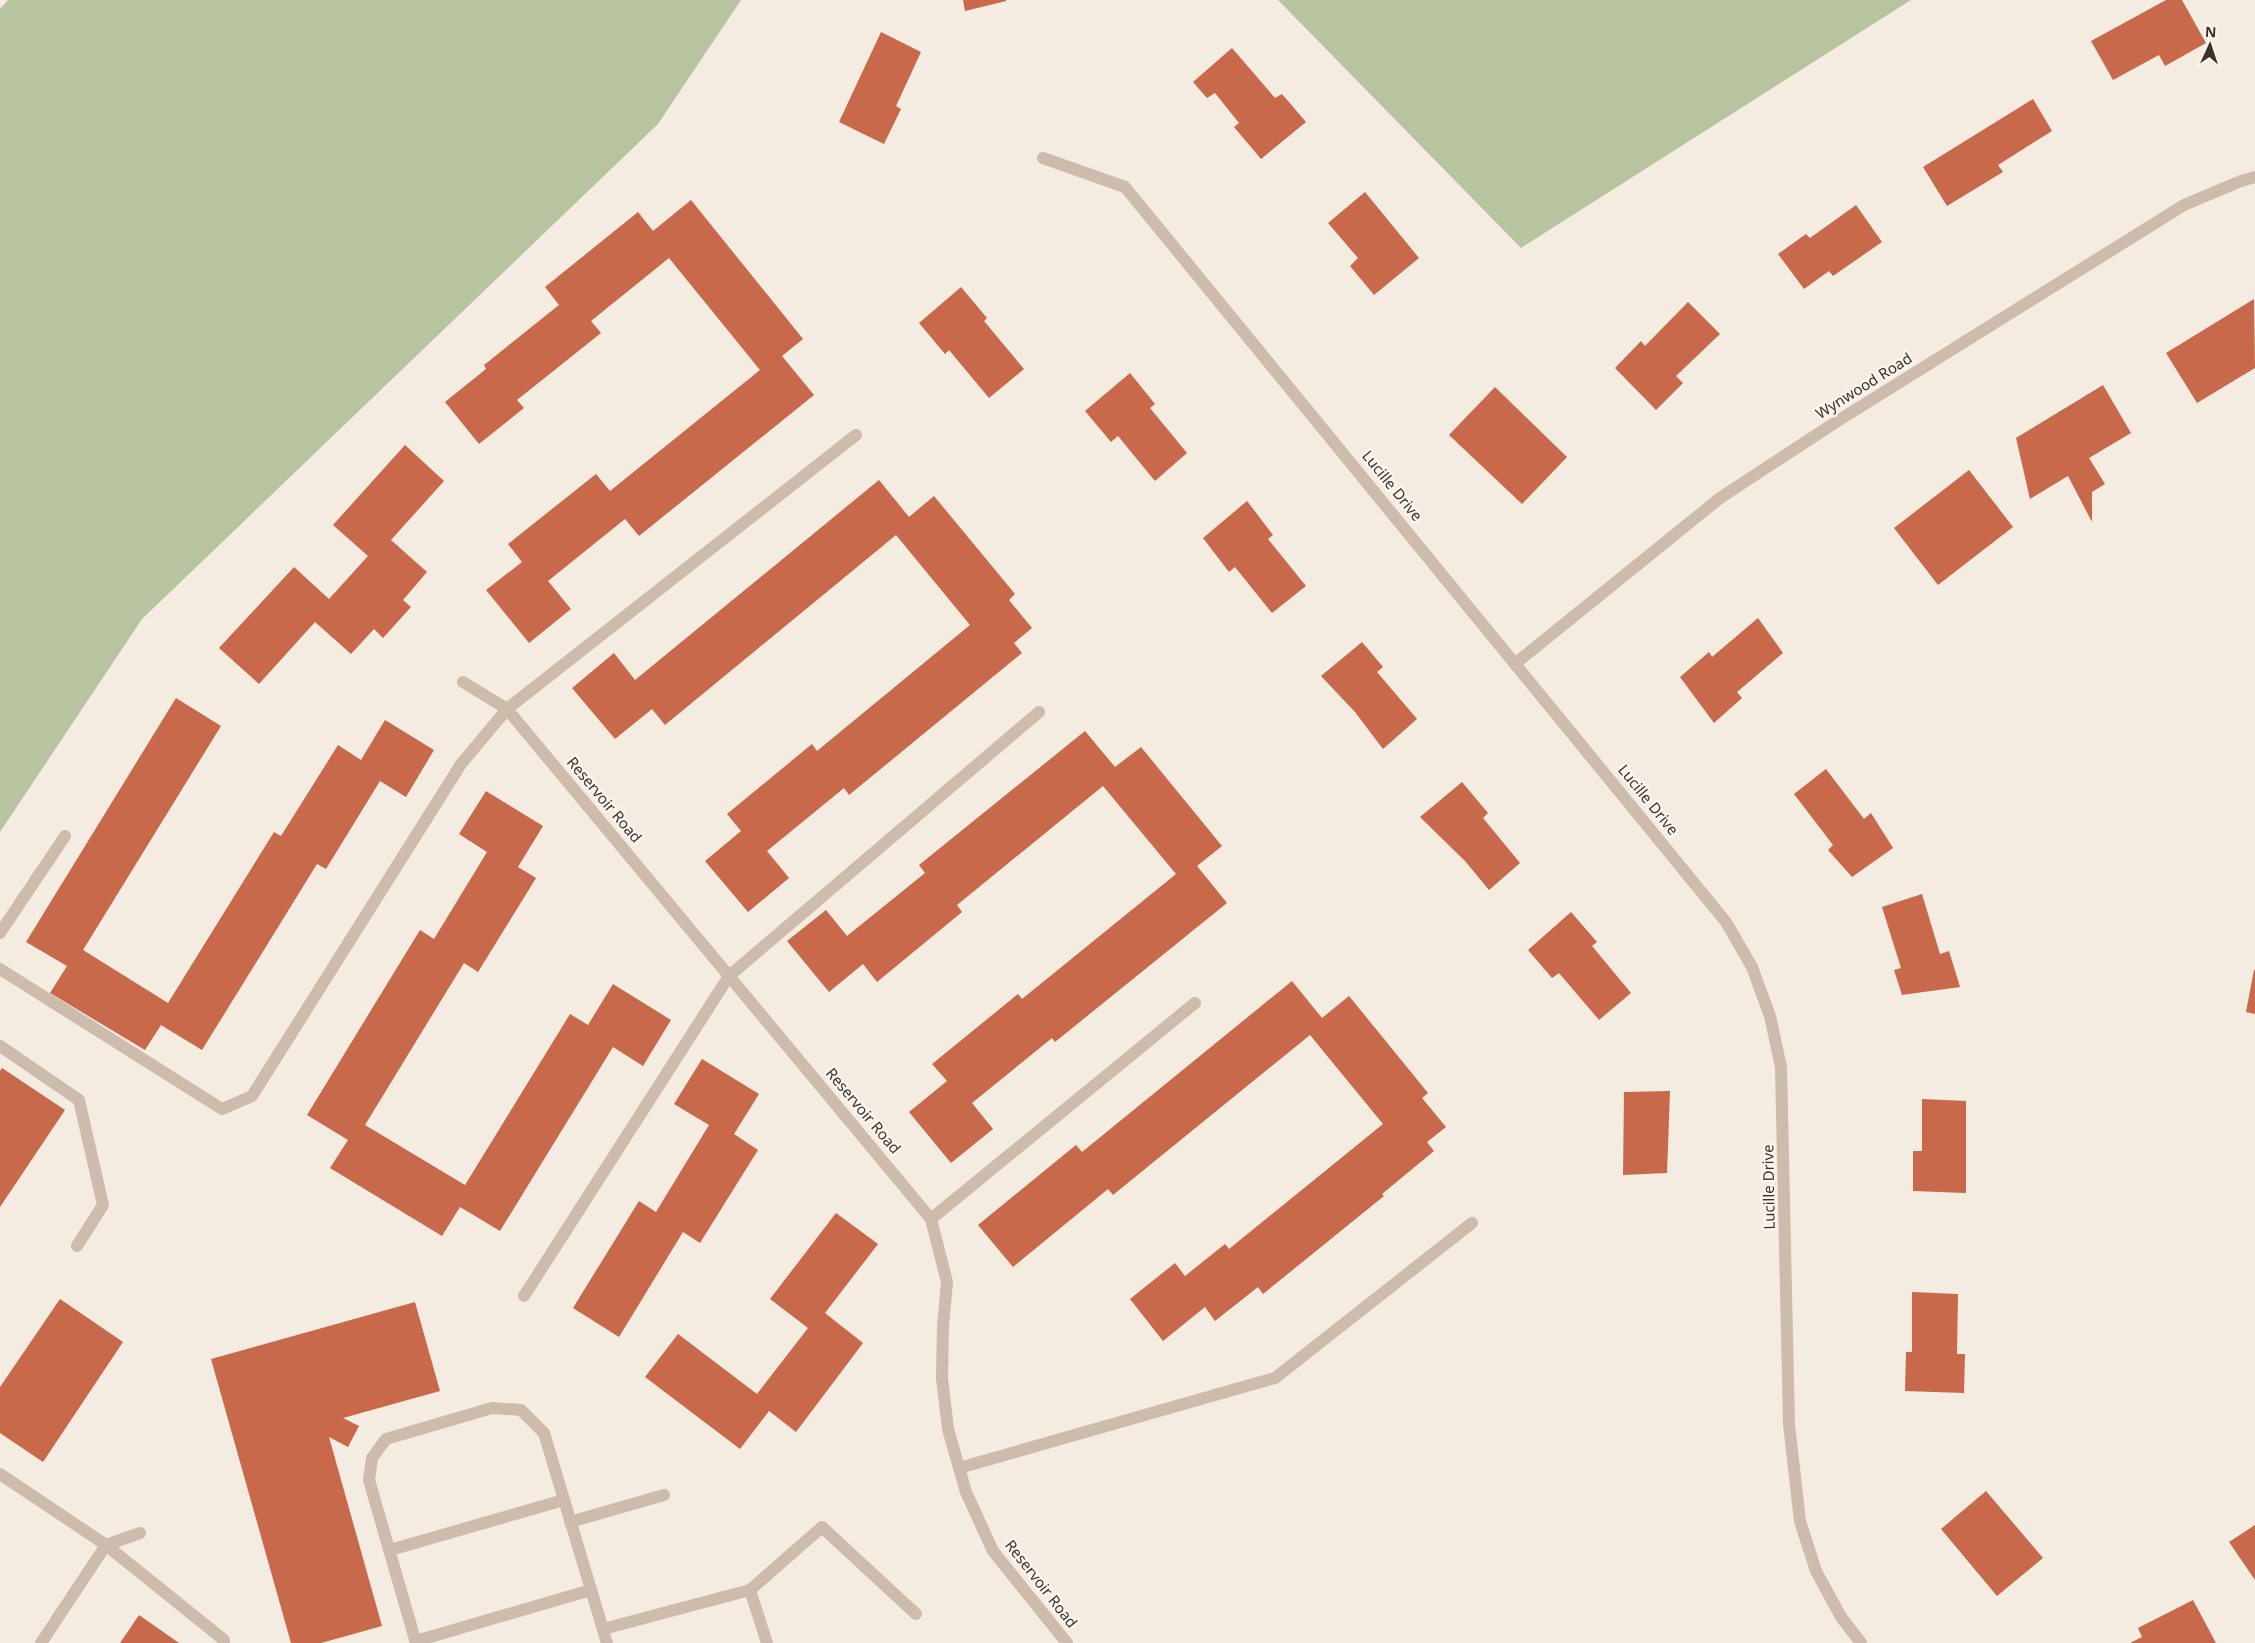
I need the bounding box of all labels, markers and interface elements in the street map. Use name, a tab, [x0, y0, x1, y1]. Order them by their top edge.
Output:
north arrow	[2185, 20, 2235, 70]
text: N	[2205, 22, 2217, 41]
street label: Wynwood Road	[1812, 348, 1915, 423]
street label: Lucille Drive	[1358, 446, 1427, 525]
street label: Reservoir Road	[563, 752, 647, 847]
street label: Lucille Drive	[1614, 760, 1683, 839]
street label: Reservoir Road	[822, 1063, 906, 1158]
street label: Lucille Drive	[1757, 1144, 1779, 1230]
street label: Reservoir Road	[1001, 1535, 1082, 1631]

